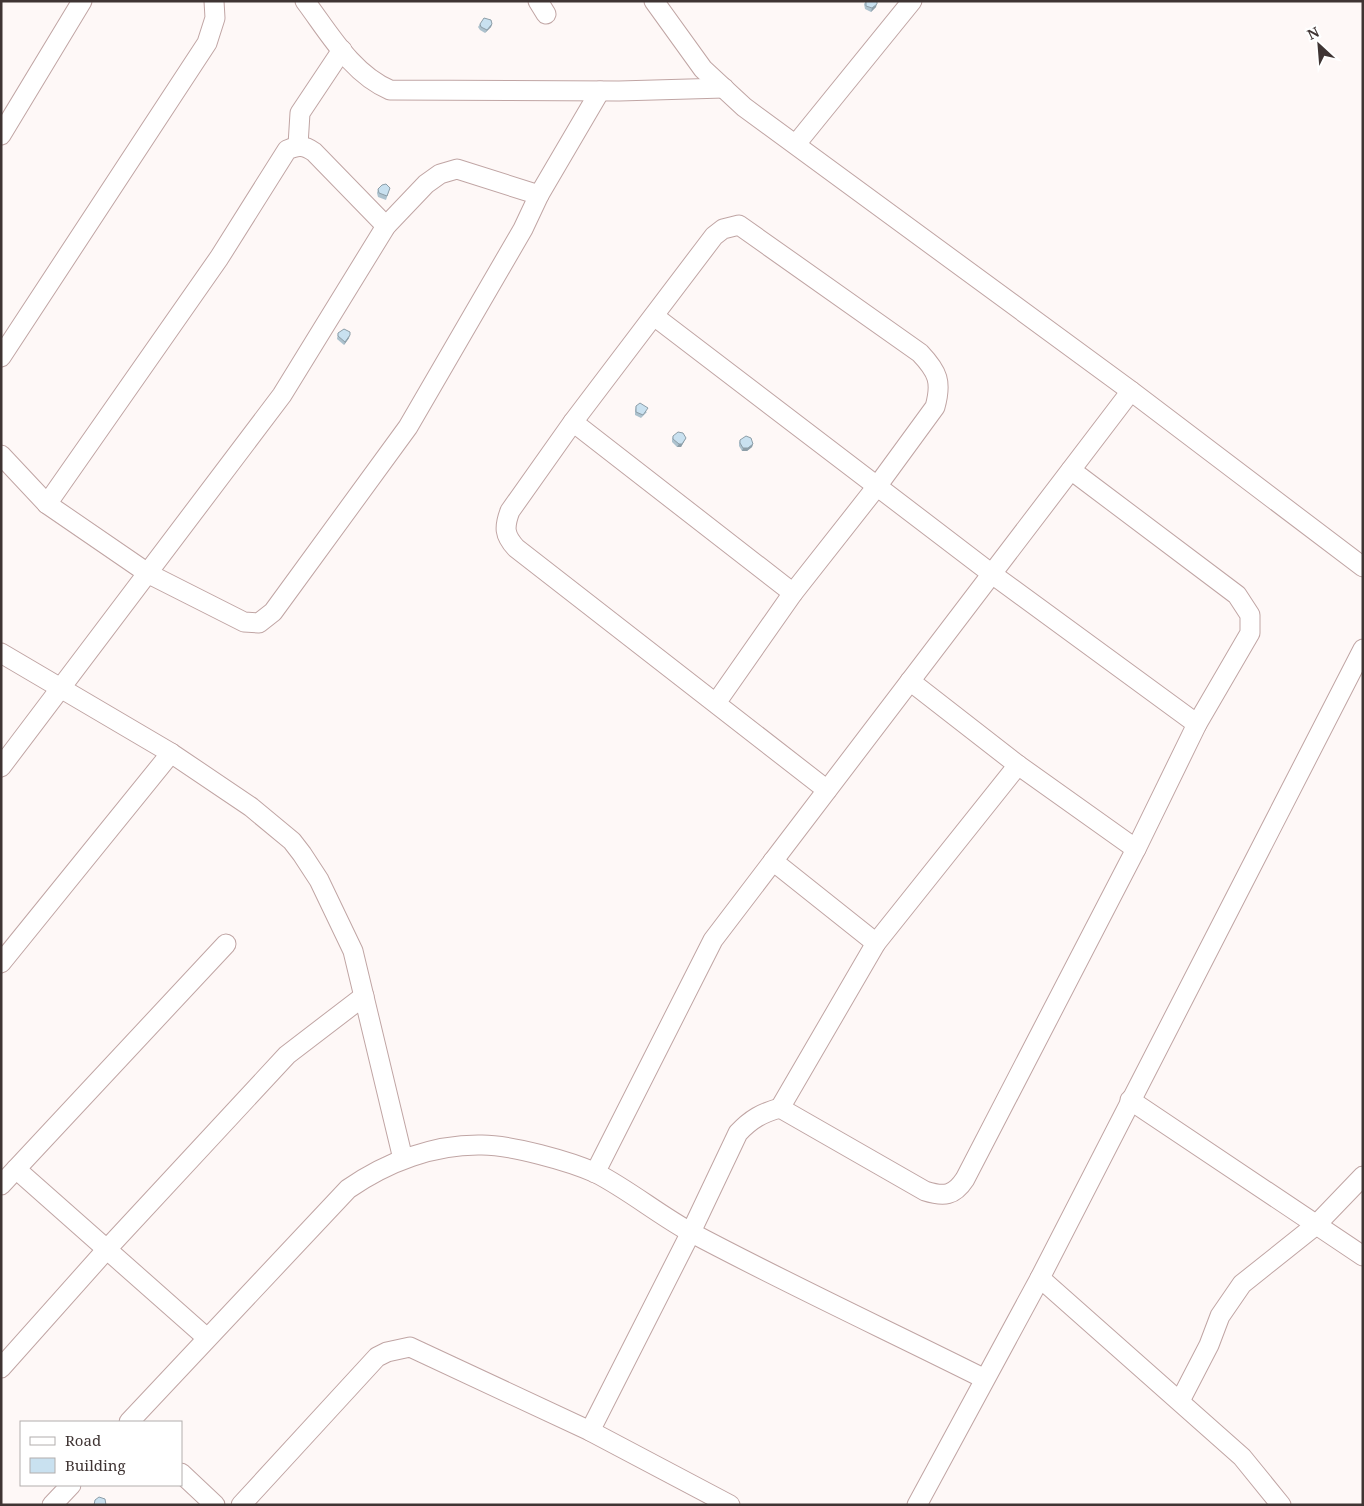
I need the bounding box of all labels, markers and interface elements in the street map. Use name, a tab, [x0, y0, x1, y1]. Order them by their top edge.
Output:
north arrow	[1294, 20, 1344, 70]
text: N	[1304, 22, 1322, 44]
legend	[20, 1421, 182, 1486]
text: Road	[65, 1430, 101, 1450]
text: Building	[65, 1455, 126, 1475]

